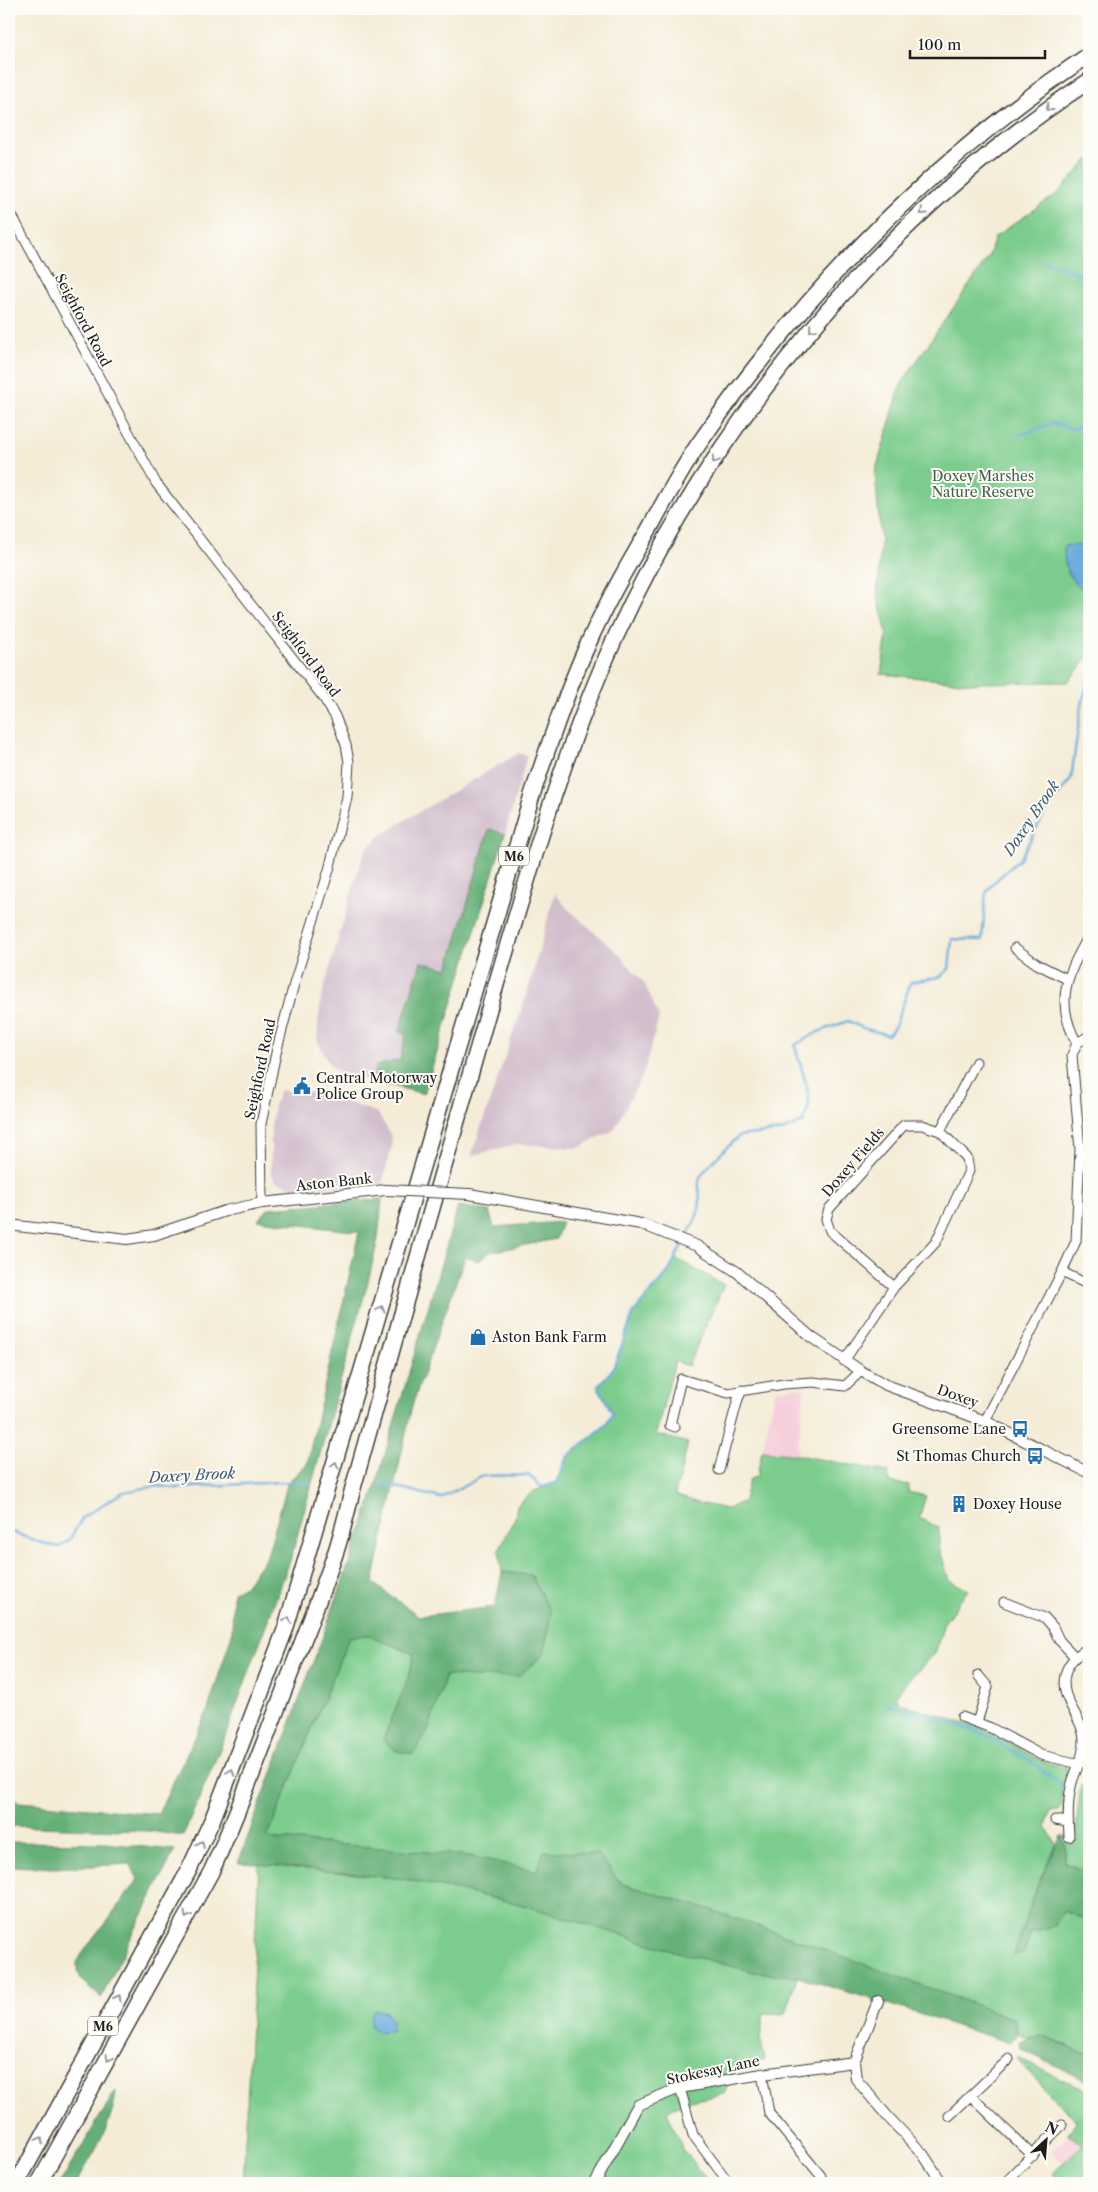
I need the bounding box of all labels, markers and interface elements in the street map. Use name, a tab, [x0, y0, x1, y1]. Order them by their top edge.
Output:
scale bar	[910, 28, 1046, 60]
text: 100 m	[918, 35, 961, 54]
one-way arrow	[1046, 103, 1055, 111]
one-way arrow	[920, 206, 929, 215]
street label: Seighford Road	[51, 270, 115, 370]
one-way arrow	[808, 324, 817, 333]
one-way arrow	[712, 454, 721, 464]
park label: Doxey Marshes Nature Reserve	[932, 467, 1034, 501]
street label: Seighford Road	[268, 608, 344, 701]
water label: Doxey Brook	[998, 777, 1063, 860]
road number: M6	[499, 846, 529, 866]
street label: Seighford Road	[241, 1016, 280, 1121]
place label: Central Motorway Police Group	[316, 1069, 437, 1103]
public building icon: Central Motorway Police Group	[292, 1076, 312, 1096]
street label: Doxey Fields	[818, 1124, 888, 1200]
street label: Aston Bank	[294, 1169, 374, 1195]
one-way arrow	[375, 1305, 385, 1314]
shop icon: Aston Bank Farm	[468, 1327, 488, 1347]
place label: Aston Bank Farm	[491, 1328, 607, 1346]
street label: Doxey	[935, 1380, 981, 1412]
bus stop icon: Greensome Lane	[1010, 1419, 1030, 1439]
place label: Greensome Lane	[892, 1420, 1006, 1438]
bus stop icon: St Thomas Church	[1025, 1446, 1045, 1466]
place label: St Thomas Church	[896, 1447, 1021, 1465]
one-way arrow	[330, 1461, 340, 1470]
water label: Doxey Brook	[147, 1463, 236, 1487]
building icon: Doxey House	[949, 1494, 969, 1514]
place label: Doxey House	[973, 1495, 1062, 1513]
one-way arrow	[283, 1617, 293, 1625]
one-way arrow	[225, 1769, 235, 1777]
one-way arrow	[195, 1840, 206, 1849]
one-way arrow	[184, 1910, 194, 1919]
one-way arrow	[112, 1994, 122, 2003]
road number: M6	[88, 2016, 118, 2035]
street label: Stokesay Lane	[665, 2051, 761, 2089]
one-way arrow	[106, 2052, 116, 2061]
north arrow	[1020, 2114, 1070, 2164]
text: N	[1042, 2118, 1061, 2139]
one-way arrow	[34, 2137, 44, 2146]

